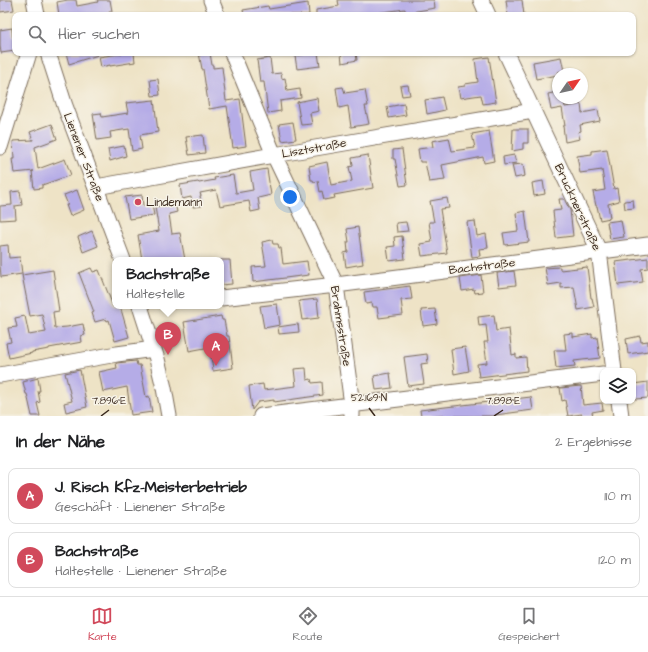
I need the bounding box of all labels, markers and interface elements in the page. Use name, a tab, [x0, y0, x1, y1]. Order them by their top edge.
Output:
search box	[12, 12, 636, 56]
icon: search	[26, 23, 48, 45]
text: Hier suchen	[58, 24, 139, 45]
north arrow	[552, 68, 588, 104]
street label: Lienener Straße	[59, 111, 108, 204]
street label: Lisztstraße	[280, 134, 348, 163]
street label: Brucknerstraße	[550, 161, 605, 254]
your location	[280, 187, 300, 207]
place label: Lindemann	[146, 194, 202, 211]
marker: Lindemann	[133, 197, 143, 207]
street label: Bachstraße	[448, 254, 517, 279]
popup	[112, 257, 224, 309]
text: Bachstraße	[126, 264, 210, 285]
text: Haltestelle	[126, 285, 185, 303]
street label: Brahmsstraße	[326, 285, 355, 368]
pin: B	[155, 322, 181, 355]
pin: A	[203, 333, 229, 366]
map controls	[600, 368, 636, 404]
button: layers	[600, 368, 636, 404]
text: 52.169°N	[351, 391, 387, 405]
text: 7.896°E	[92, 394, 126, 408]
text: 7.898°E	[486, 394, 520, 408]
text: In der Nähe	[16, 430, 105, 454]
text: 2 Ergebnisse	[555, 433, 632, 451]
text: J. Risch Kfz-Meisterbetrieb	[55, 477, 247, 498]
text: A	[26, 487, 34, 505]
text: 110 m	[604, 487, 631, 505]
text: Geschäft · Lienener Straße	[55, 498, 225, 516]
text: Bachstraße	[55, 541, 139, 562]
text: B	[25, 551, 35, 569]
text: 120 m	[598, 551, 631, 569]
text: Haltestelle · Lienener Straße	[55, 562, 227, 580]
tab: Karte	[88, 605, 117, 644]
tab: Route	[293, 605, 323, 644]
tab: Gespeichert	[498, 605, 560, 644]

